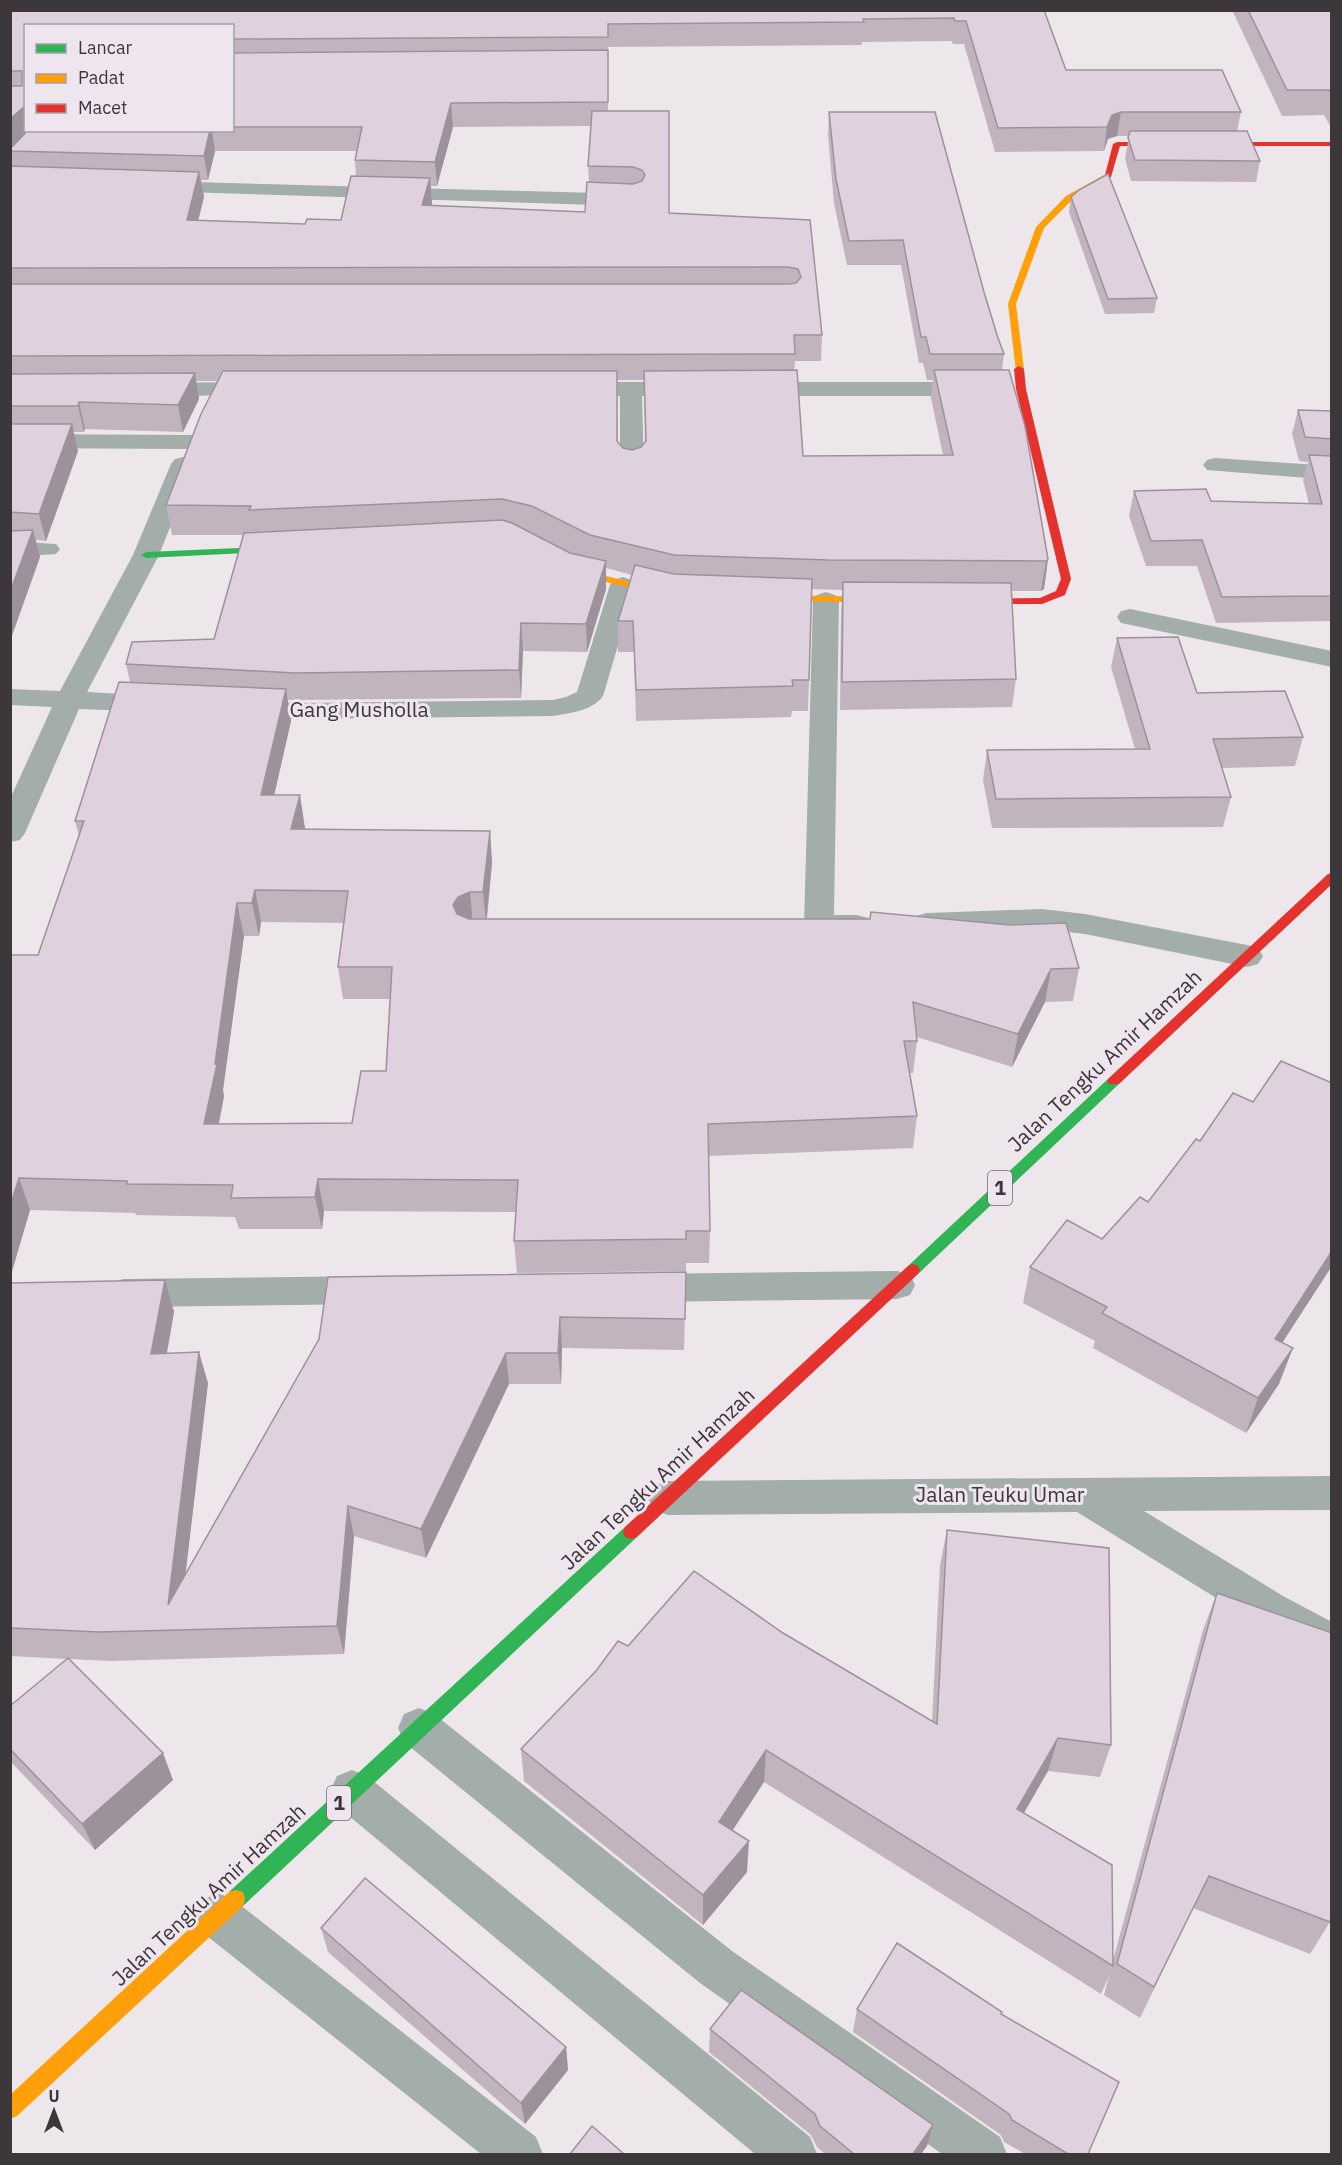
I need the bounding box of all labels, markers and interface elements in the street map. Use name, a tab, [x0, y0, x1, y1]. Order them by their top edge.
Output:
legend	[24, 24, 234, 132]
text: Lancar	[78, 36, 133, 59]
text: Padat	[78, 66, 125, 89]
text: Macet	[78, 96, 127, 119]
street label: Gang Musholla	[289, 695, 429, 723]
street label: Jalan Tengku Amir Hamzah	[1001, 963, 1207, 1158]
road number: 1	[988, 1171, 1012, 1205]
street label: Jalan Tengku Amir Hamzah	[554, 1381, 760, 1576]
street label: Jalan Teuku Umar	[915, 1480, 1085, 1508]
road number: 1	[327, 1786, 351, 1820]
street label: Jalan Tengku Amir Hamzah	[105, 1797, 311, 1992]
north arrow	[24, 2081, 84, 2141]
text: U	[48, 2086, 60, 2106]

